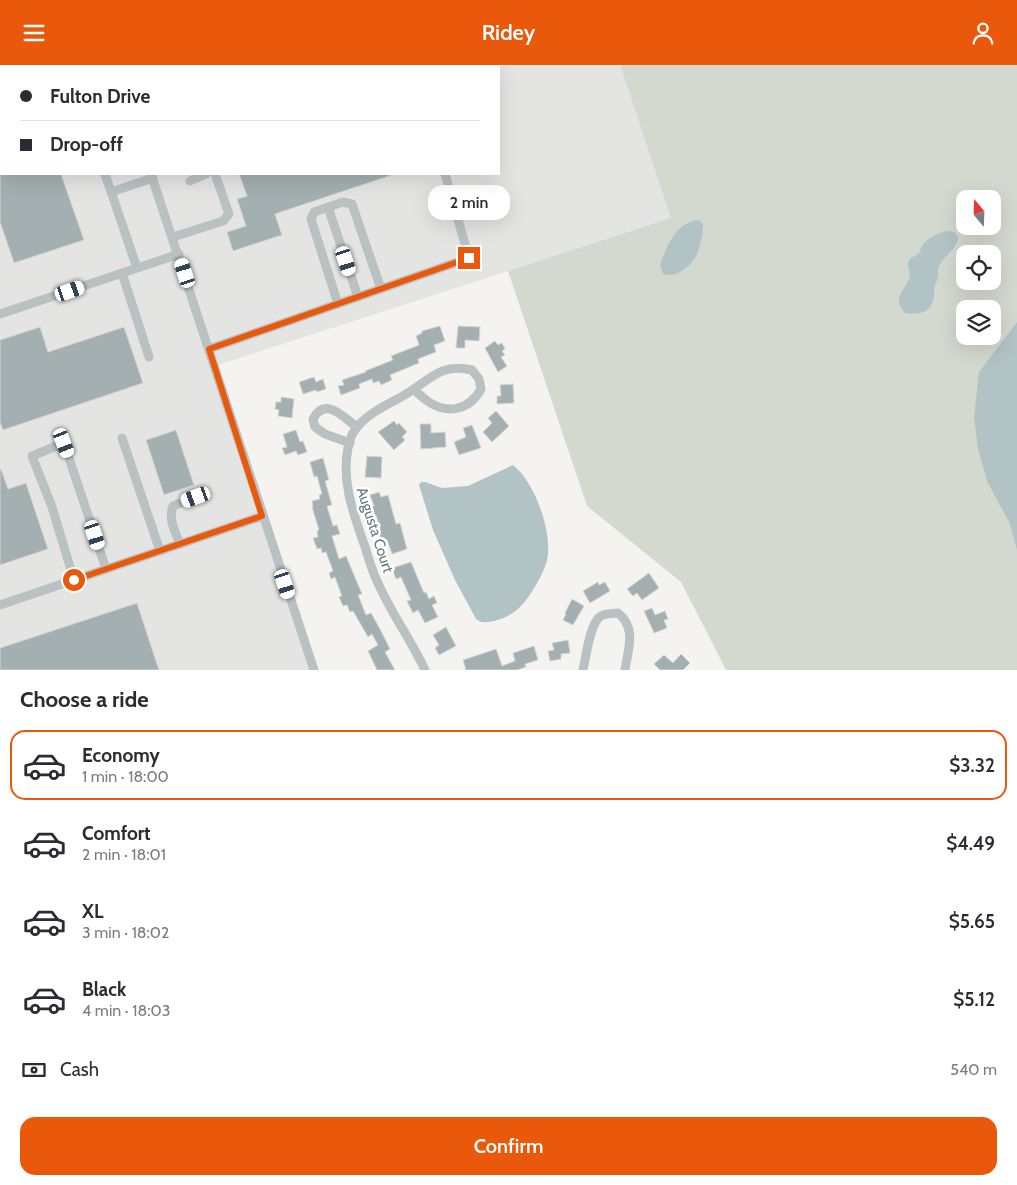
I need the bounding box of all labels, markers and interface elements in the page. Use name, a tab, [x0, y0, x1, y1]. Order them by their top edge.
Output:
icon: menu	[20, 19, 48, 47]
text: Ridey	[482, 19, 535, 46]
icon: person	[969, 19, 997, 47]
text: Fulton Drive	[50, 85, 150, 108]
text: Drop-off	[50, 133, 123, 156]
callout: 2 min	[428, 185, 510, 221]
north arrow	[956, 190, 1001, 235]
map controls	[956, 190, 1001, 345]
text: 2 min	[450, 193, 488, 212]
car	[334, 244, 357, 278]
button: locate	[956, 245, 1001, 290]
route end	[458, 247, 480, 269]
car	[173, 256, 196, 290]
car	[53, 279, 86, 303]
button: layers	[956, 300, 1001, 345]
car	[51, 426, 76, 460]
car	[179, 485, 212, 509]
street label: Augusta Court	[353, 485, 397, 575]
car	[83, 518, 106, 552]
car	[273, 567, 296, 601]
route start	[63, 569, 85, 591]
text: Choose a ride	[20, 686, 149, 713]
icon: car	[22, 743, 67, 788]
text: Economy	[82, 744, 160, 767]
text: $3.32	[949, 754, 995, 777]
text: 1 min · 18:00	[82, 767, 169, 786]
icon: car	[22, 821, 67, 866]
text: Comfort	[82, 822, 151, 845]
text: $4.49	[946, 832, 995, 855]
text: 2 min · 18:01	[82, 845, 166, 864]
icon: car	[22, 899, 67, 944]
text: XL	[82, 900, 103, 923]
text: $5.65	[949, 910, 995, 933]
text: 3 min · 18:02	[82, 923, 169, 942]
icon: car	[22, 977, 67, 1022]
text: Black	[82, 978, 126, 1001]
text: $5.12	[953, 988, 995, 1011]
text: 4 min · 18:03	[82, 1001, 170, 1020]
icon: cash	[20, 1056, 48, 1084]
text: Cash	[60, 1058, 99, 1081]
text: 540 m	[950, 1060, 997, 1079]
button: Confirm	[20, 1117, 997, 1175]

